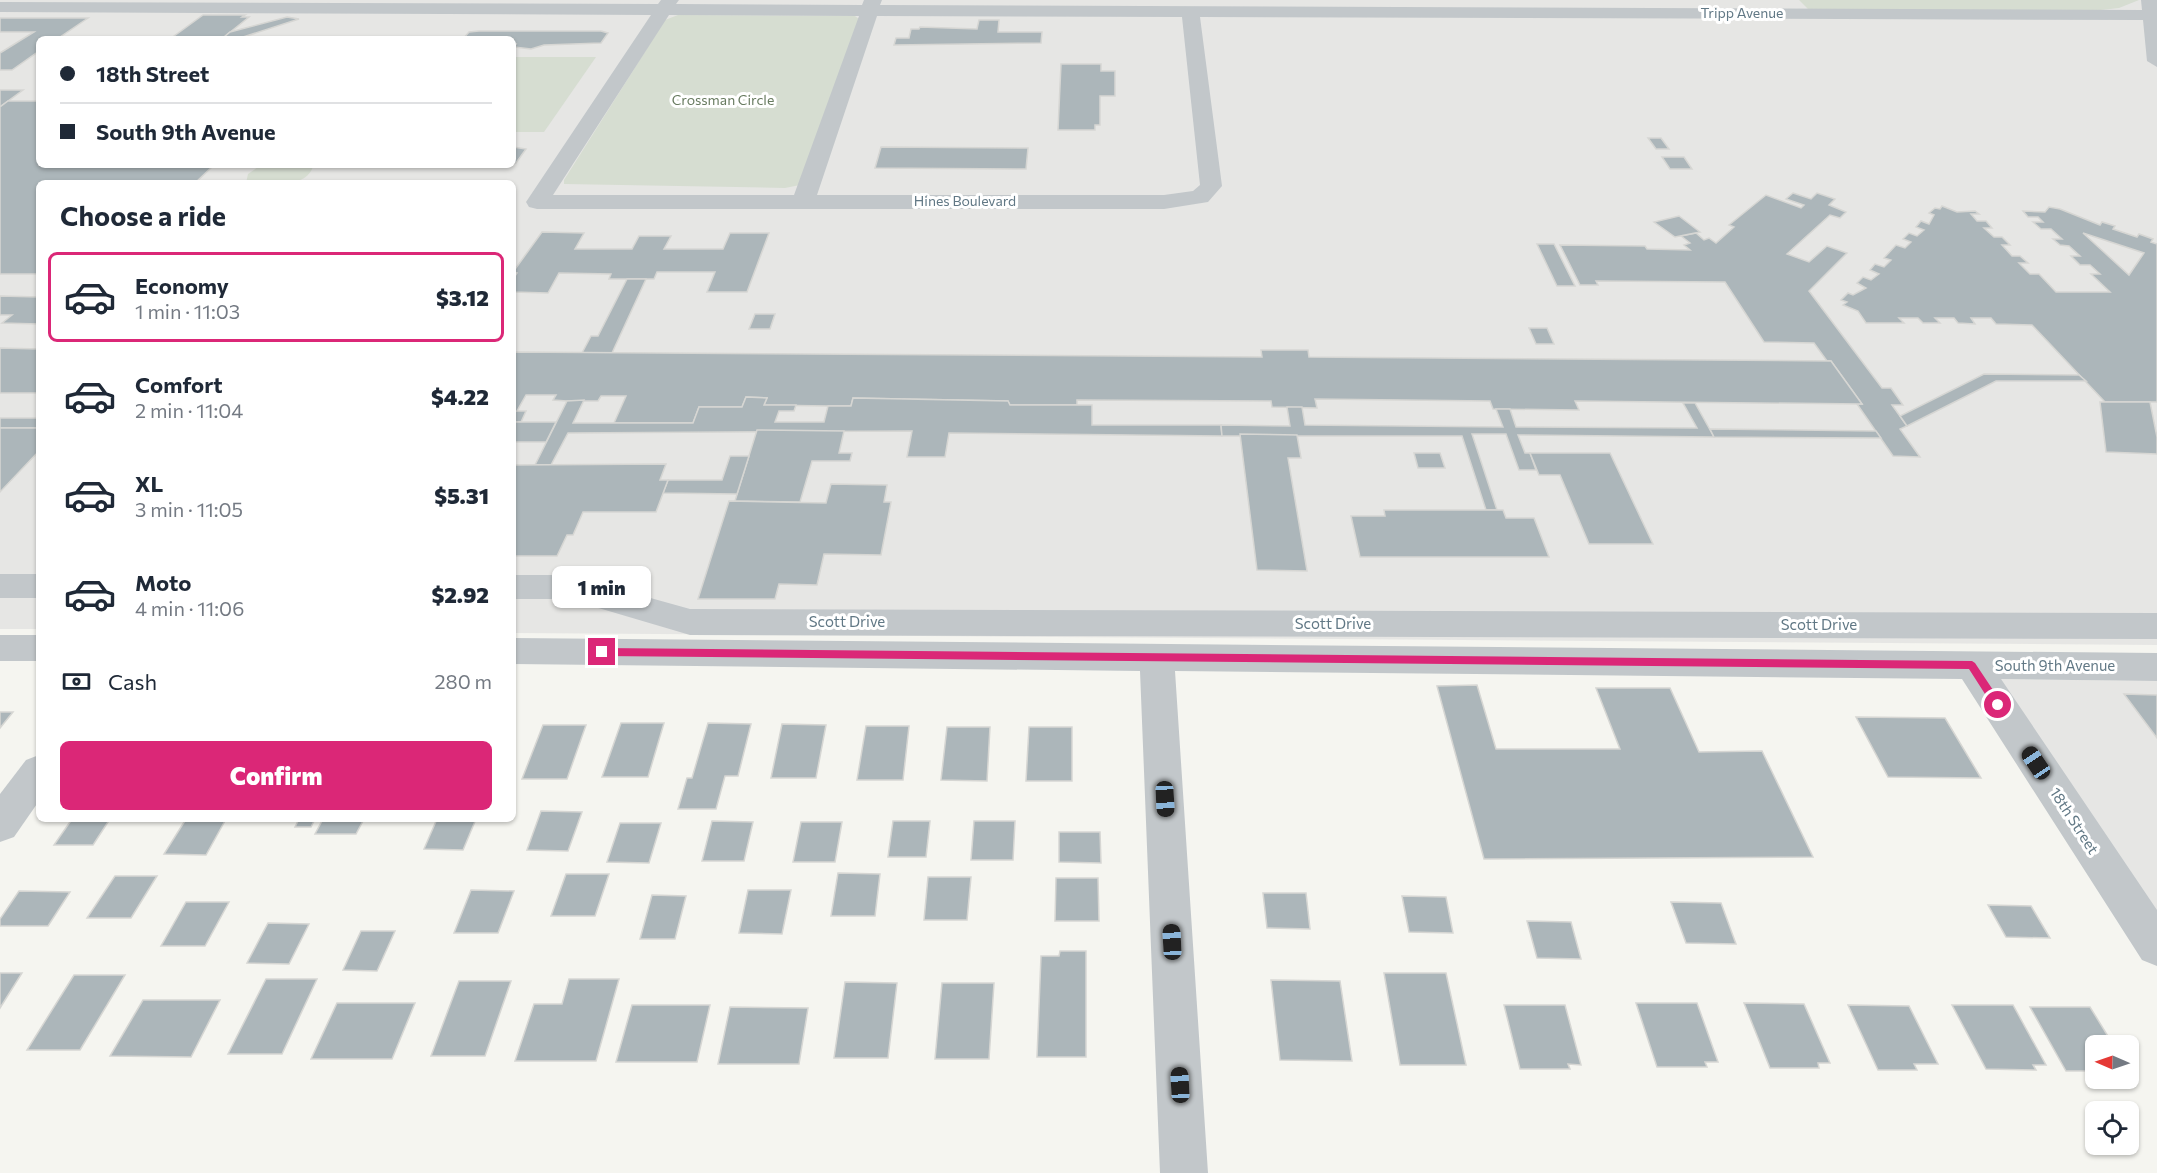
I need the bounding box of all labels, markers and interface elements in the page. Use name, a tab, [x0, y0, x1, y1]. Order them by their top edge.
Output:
street label: Tripp Avenue	[1701, 4, 1783, 21]
text: 18th Street	[96, 60, 209, 87]
park label: Crossman Circle	[672, 91, 774, 108]
text: South 9th Avenue	[96, 118, 276, 145]
street label: Hines Boulevard	[914, 192, 1016, 209]
text: Choose a ride	[60, 199, 226, 232]
icon: car	[63, 270, 117, 324]
text: Economy	[135, 272, 229, 299]
text: $3.12	[436, 284, 489, 311]
text: 1 min · 11:03	[135, 299, 240, 323]
icon: car	[63, 369, 117, 423]
text: Comfort	[135, 371, 223, 398]
text: $4.22	[431, 383, 489, 410]
text: 2 min · 11:04	[135, 398, 243, 422]
icon: car	[63, 468, 117, 522]
text: XL	[135, 470, 163, 497]
text: $5.31	[434, 482, 489, 509]
text: 3 min · 11:05	[135, 497, 243, 521]
callout: 1 min	[552, 565, 652, 607]
icon: car	[63, 567, 117, 621]
text: Moto	[135, 569, 191, 596]
text: 1 min	[577, 575, 626, 599]
text: $2.92	[431, 581, 489, 608]
text: 4 min · 11:06	[135, 596, 244, 620]
street label: Scott Drive	[809, 612, 885, 630]
street label: Scott Drive	[1295, 614, 1371, 632]
street label: Scott Drive	[1781, 615, 1857, 633]
route end	[588, 638, 615, 665]
street label: South 9th Avenue	[1995, 656, 2115, 674]
icon: cash	[60, 665, 93, 698]
text: Cash	[108, 668, 157, 695]
text: 280 m	[434, 669, 492, 693]
route start	[1984, 691, 2011, 718]
button: Confirm	[60, 741, 492, 810]
car	[2018, 743, 2054, 783]
car	[1155, 781, 1175, 817]
street label: 18th Street	[2047, 784, 2103, 857]
car	[1162, 924, 1182, 960]
north arrow	[2085, 1035, 2139, 1089]
map controls	[2085, 1035, 2139, 1155]
car	[1170, 1067, 1190, 1103]
button: locate	[2085, 1101, 2139, 1155]

